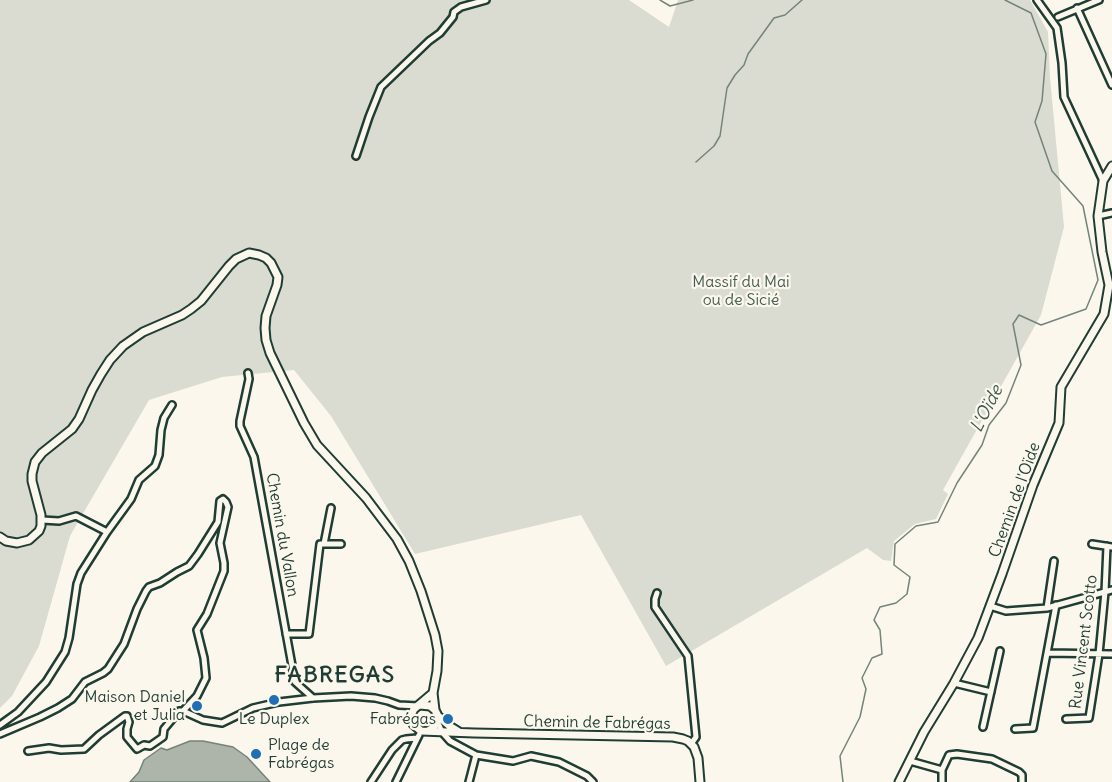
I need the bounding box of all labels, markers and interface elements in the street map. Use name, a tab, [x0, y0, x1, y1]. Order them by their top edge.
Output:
park label: Massif du Mai ou de Sicié	[692, 272, 790, 310]
water label: L'Oïde	[966, 382, 1008, 436]
street label: Chemin de l'Oïde	[985, 440, 1045, 560]
street label: Chemin du Vallon	[262, 472, 302, 598]
street label: Rue Vincent Scotto	[1066, 574, 1102, 710]
district label: FABREGAS	[275, 663, 395, 689]
place label: Maison Daniel et Julia	[85, 687, 185, 725]
marker: Le Duplex	[267, 693, 281, 707]
marker: Maison Daniel et Julia	[190, 699, 204, 713]
place label: Le Duplex	[239, 709, 309, 729]
place label: Fabrégas	[370, 709, 436, 729]
marker: Fabrégas	[441, 712, 455, 726]
street label: Chemin de Fabrégas	[523, 712, 671, 734]
place label: Plage de Fabrégas	[268, 735, 334, 773]
marker: Plage de Fabrégas	[249, 747, 263, 761]

